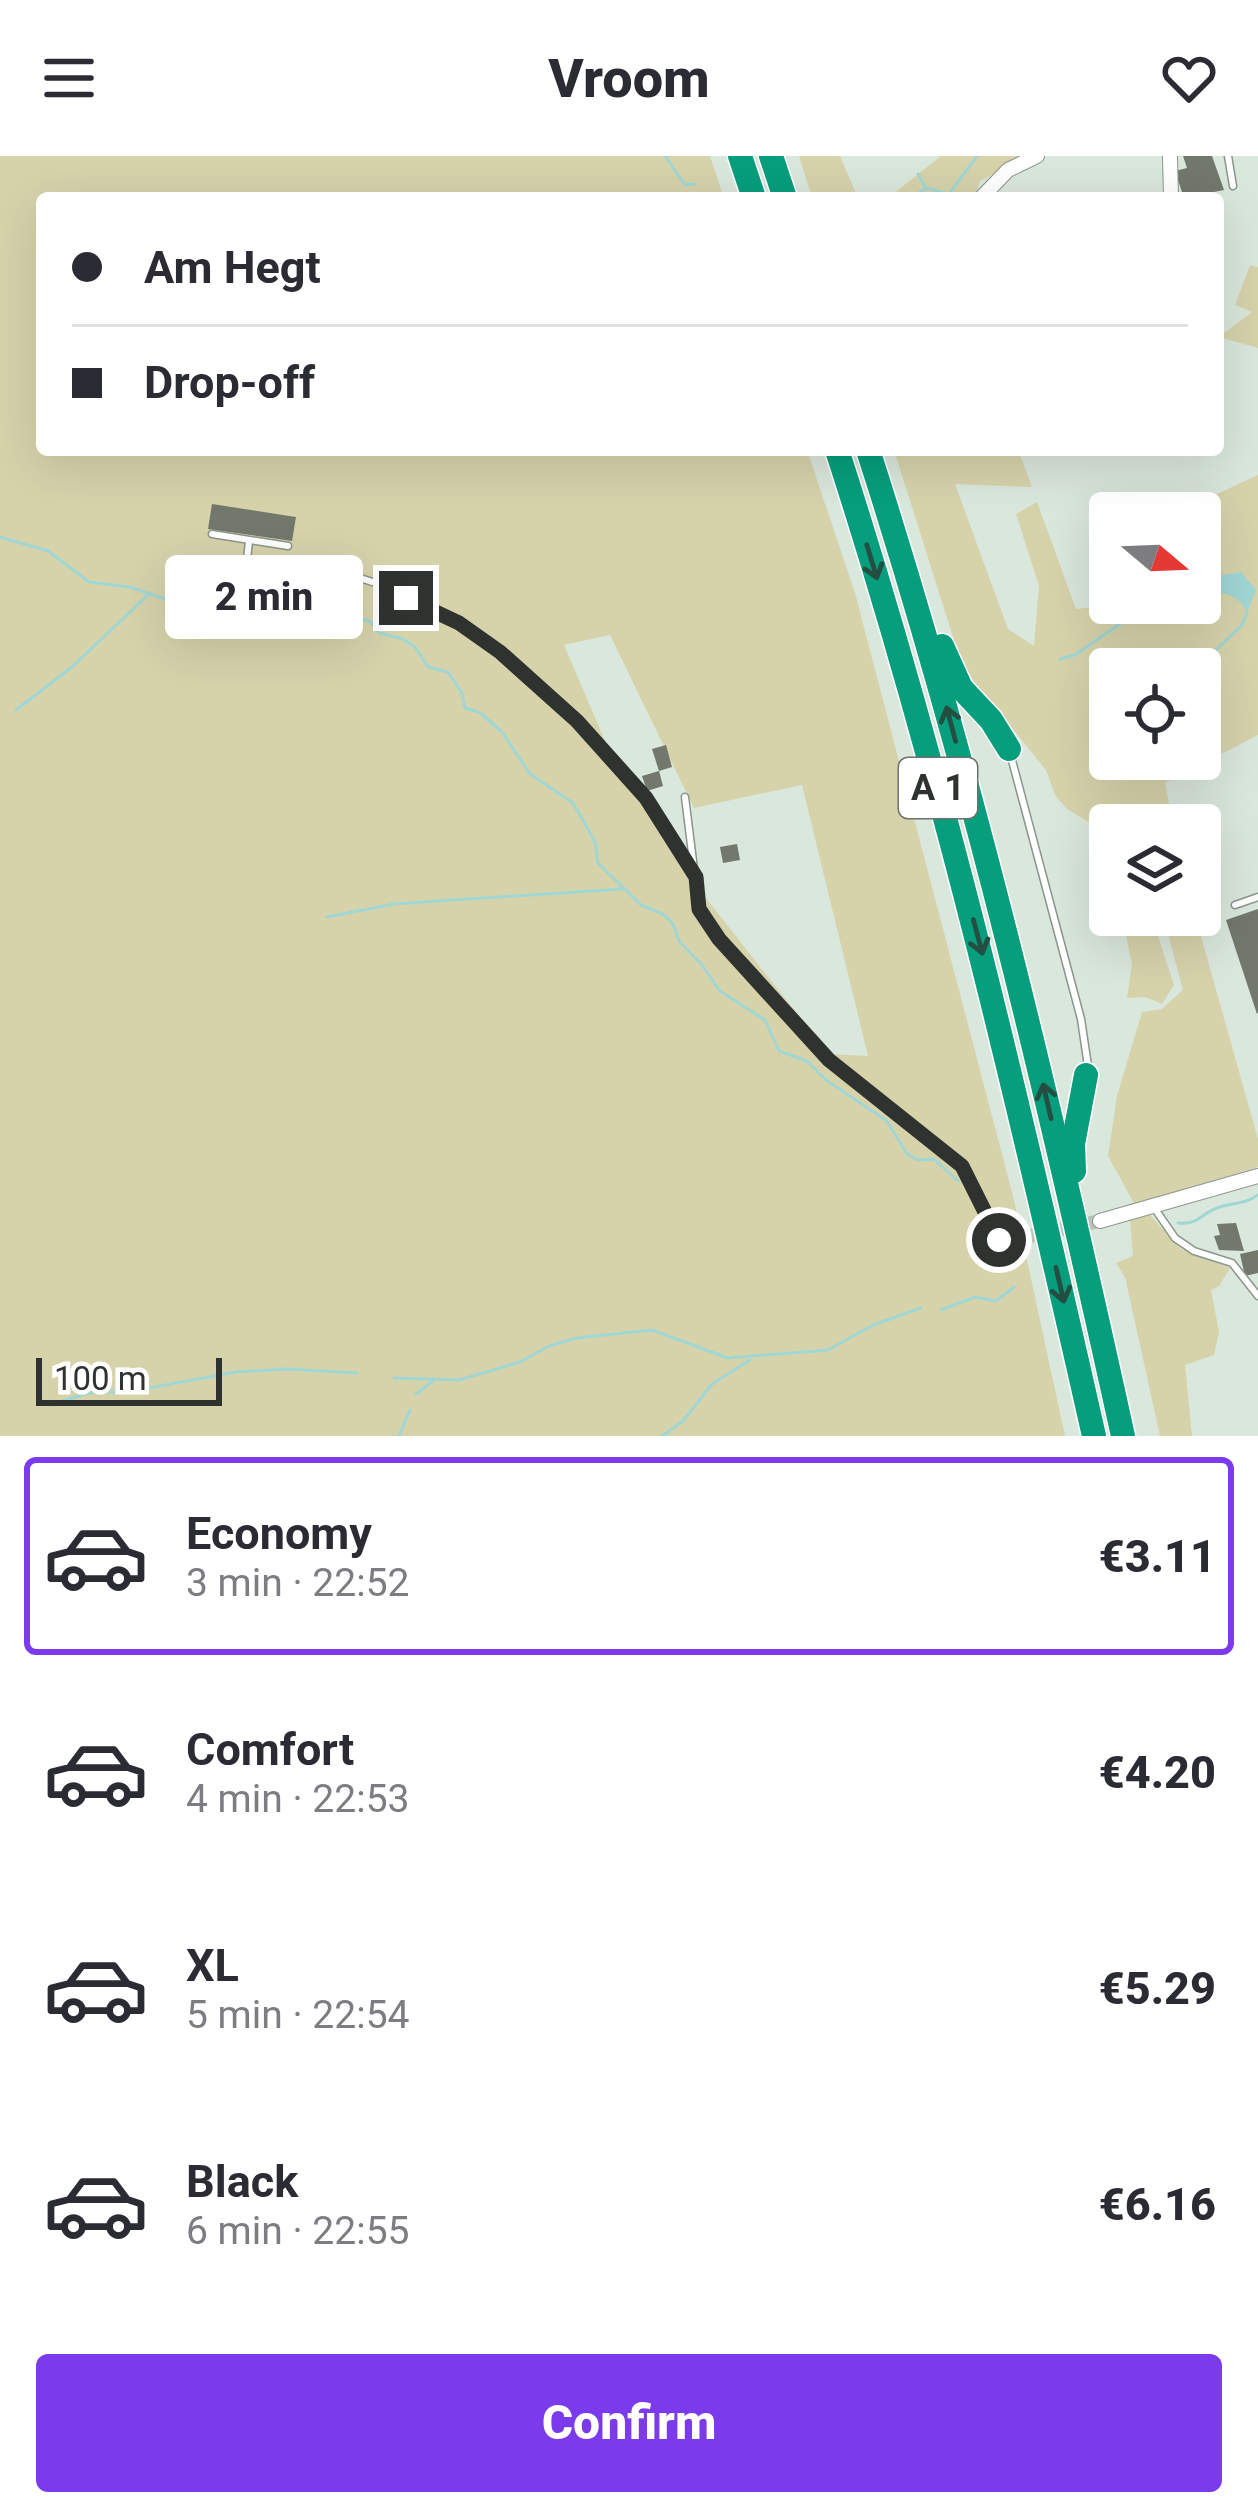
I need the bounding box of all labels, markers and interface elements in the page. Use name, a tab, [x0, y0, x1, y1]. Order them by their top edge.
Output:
icon: menu	[36, 45, 102, 111]
icon: heart	[1156, 45, 1222, 111]
text: Vroom	[548, 47, 710, 110]
text: Am Hegt	[144, 241, 321, 294]
text: Drop-off	[144, 356, 315, 409]
north arrow	[1089, 492, 1221, 624]
map controls	[1089, 492, 1221, 936]
one-way arrow	[862, 542, 884, 580]
callout: 2 min	[166, 556, 364, 640]
route end	[379, 571, 433, 625]
text: 2 min	[215, 574, 313, 620]
button: locate	[1089, 648, 1221, 780]
one-way arrow	[938, 705, 960, 743]
road number: A 1	[899, 758, 977, 818]
button: layers	[1089, 804, 1221, 936]
one-way arrow	[968, 917, 990, 955]
one-way arrow	[1035, 1083, 1057, 1121]
route start	[972, 1213, 1026, 1267]
one-way arrow	[1049, 1265, 1072, 1303]
scale bar	[36, 1352, 222, 1405]
text: 100 m	[54, 1359, 147, 1398]
icon: car	[42, 1502, 150, 1610]
text: Economy	[186, 1507, 372, 1560]
text: €3.11	[1099, 1530, 1216, 1583]
text: 3 min · 22:52	[186, 1560, 409, 1606]
icon: car	[42, 1718, 150, 1826]
text: Comfort	[186, 1723, 354, 1776]
text: €4.20	[1099, 1746, 1216, 1799]
text: 4 min · 22:53	[186, 1776, 409, 1822]
icon: car	[42, 1934, 150, 2042]
text: XL	[186, 1939, 239, 1992]
text: €5.29	[1099, 1962, 1216, 2015]
text: 5 min · 22:54	[186, 1992, 409, 2038]
icon: car	[42, 2150, 150, 2258]
text: Black	[186, 2155, 298, 2208]
text: €6.16	[1099, 2178, 1216, 2231]
text: 6 min · 22:55	[186, 2208, 409, 2254]
button: Confirm	[36, 2354, 1222, 2492]

